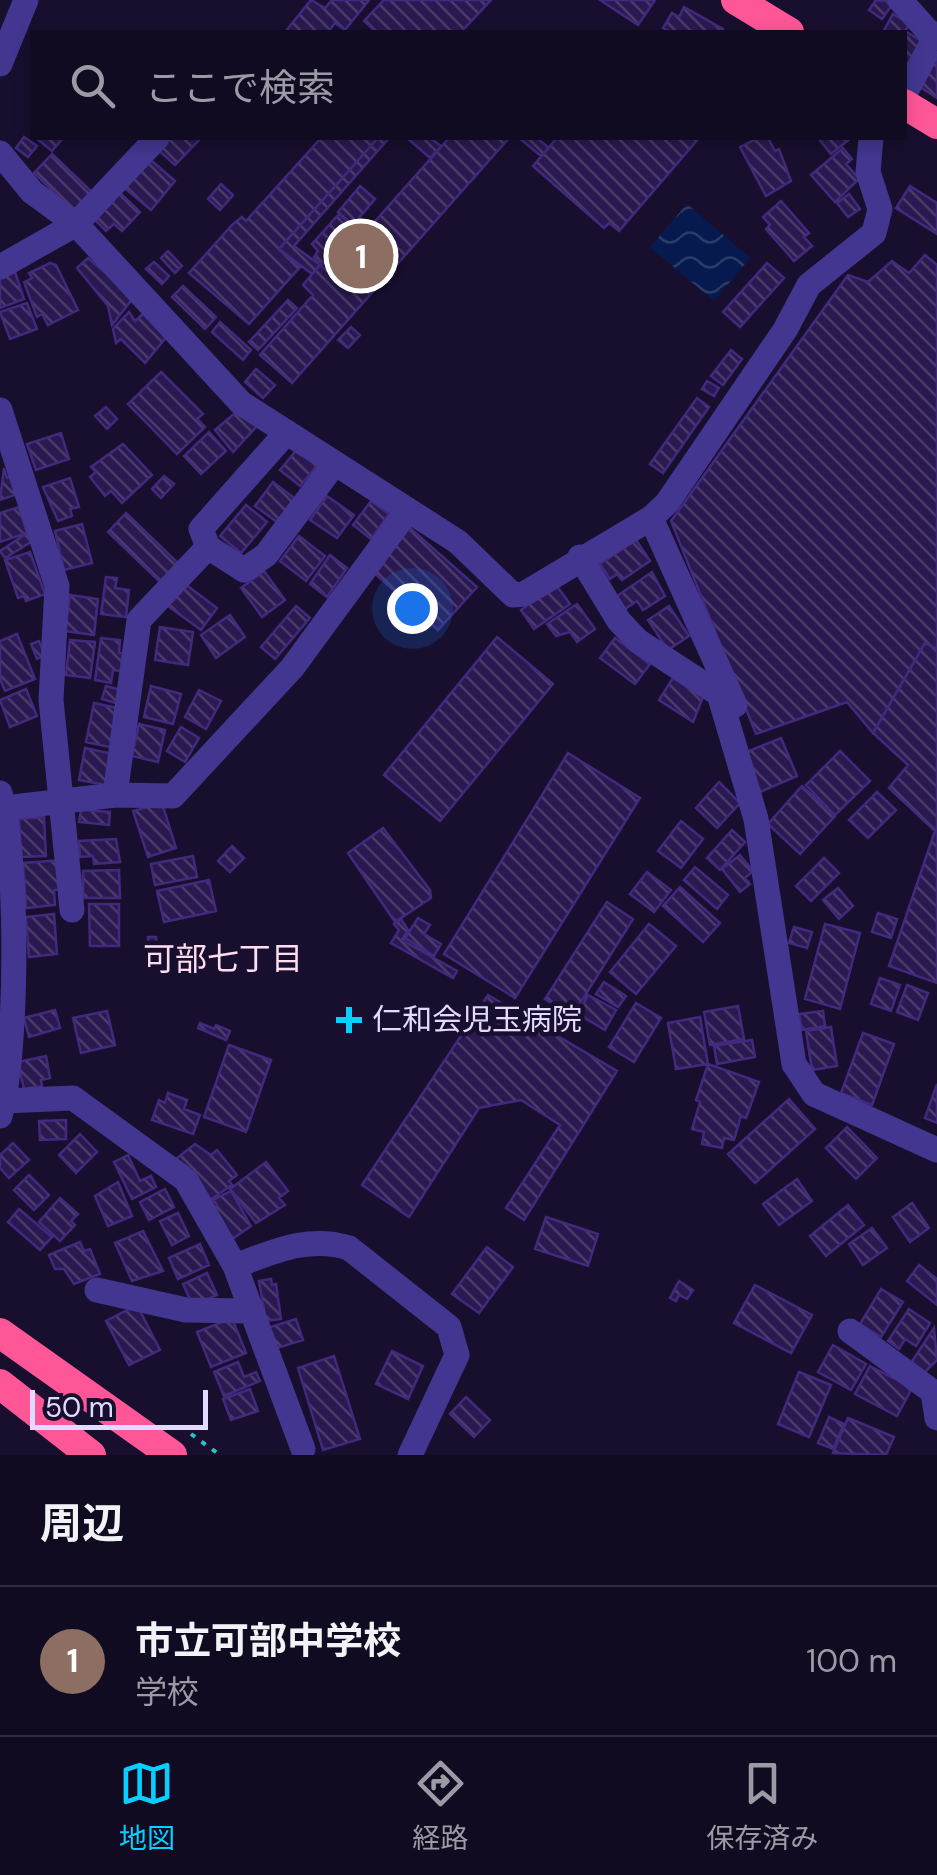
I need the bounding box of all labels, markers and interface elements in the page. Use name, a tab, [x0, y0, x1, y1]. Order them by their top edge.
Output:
search box	[30, 30, 907, 140]
icon: search	[65, 58, 120, 113]
text: ここで検索	[145, 63, 335, 113]
pin: 1	[328, 218, 394, 294]
your location	[387, 583, 438, 634]
district label: 可部七丁目	[143, 938, 303, 980]
place label: 仁和会児玉病院	[372, 1000, 582, 1039]
marker: 仁和会児玉病院	[336, 1007, 362, 1033]
scale bar	[30, 1385, 208, 1430]
text: 50 m	[45, 1389, 114, 1426]
text: 周辺	[40, 1496, 124, 1551]
text: 市立可部中学校	[135, 1616, 401, 1666]
text: 1	[67, 1640, 78, 1682]
text: 100 m	[806, 1640, 897, 1682]
text: 学校	[135, 1671, 199, 1713]
tab: 地図	[119, 1756, 175, 1857]
tab: 経路	[412, 1756, 468, 1857]
tab: 保存済み	[706, 1756, 818, 1857]

